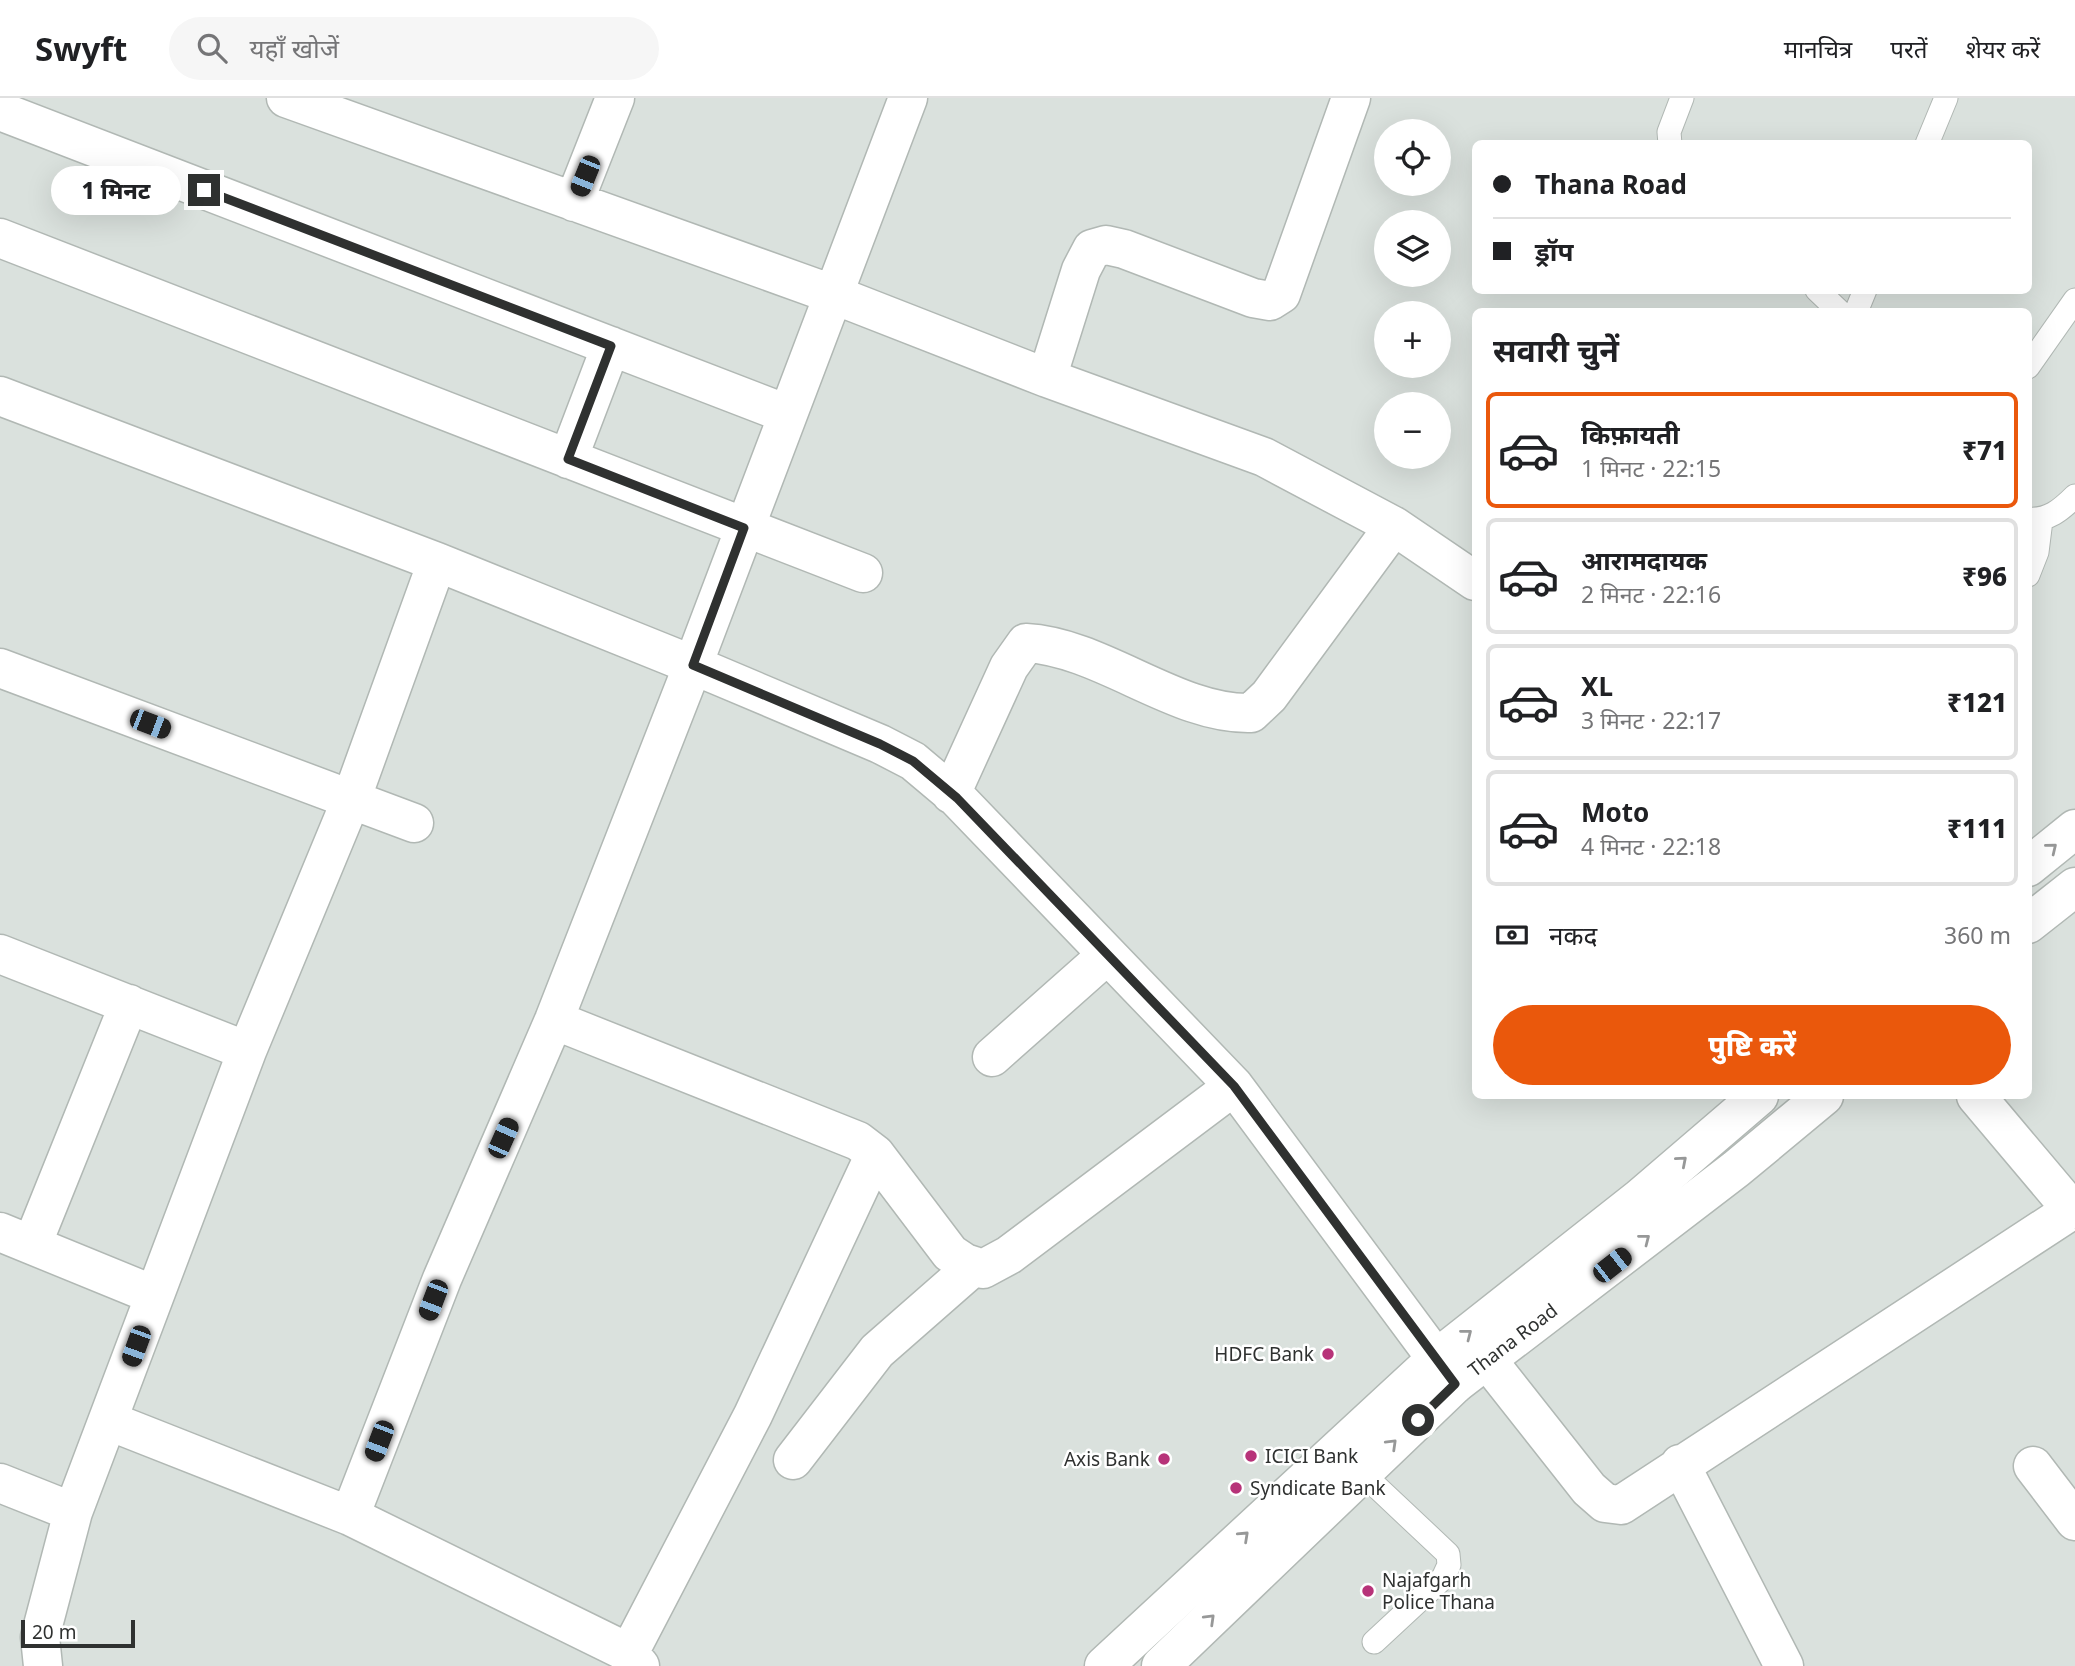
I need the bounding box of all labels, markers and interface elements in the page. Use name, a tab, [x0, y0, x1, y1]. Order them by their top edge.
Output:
search box	[169, 17, 659, 80]
text: Swyft	[35, 26, 127, 71]
icon: search	[193, 29, 231, 67]
text: यहाँ खोजें	[249, 30, 339, 66]
text: मानचित्र	[1784, 32, 1852, 65]
text: परतें	[1890, 32, 1927, 65]
text: शेयर करें	[1965, 32, 2040, 65]
map controls	[1374, 119, 1451, 469]
button: locate	[1374, 119, 1451, 196]
car	[568, 153, 603, 199]
callout: 1 मिनट	[50, 166, 180, 214]
text: Thana Road	[1535, 166, 1687, 202]
text: 1 मिनट	[82, 174, 150, 206]
route end	[188, 174, 220, 206]
button: layers	[1374, 210, 1451, 287]
text: ड्रॉप	[1535, 233, 1573, 269]
button: +	[1374, 301, 1451, 378]
text: सवारी चुनें	[1493, 328, 1619, 371]
button: −	[1374, 392, 1451, 469]
text: किफ़ायती	[1581, 416, 1680, 452]
icon: car	[1497, 419, 1560, 482]
text: ₹71	[1962, 432, 2007, 468]
text: 1 मिनट · 22:15	[1581, 452, 1721, 484]
text: आरामदायक	[1581, 542, 1707, 578]
icon: car	[1497, 545, 1560, 608]
text: ₹96	[1962, 558, 2007, 594]
text: 2 मिनट · 22:16	[1581, 578, 1721, 610]
text: XL	[1581, 668, 1613, 704]
icon: car	[1497, 671, 1560, 734]
text: ₹121	[1947, 684, 2007, 720]
text: 3 मिनट · 22:17	[1581, 704, 1721, 736]
car	[127, 707, 174, 741]
text: Moto	[1581, 794, 1649, 830]
icon: car	[1497, 797, 1560, 860]
text: ₹111	[1947, 810, 2007, 846]
text: 4 मिनट · 22:18	[1581, 830, 1721, 862]
one-way arrow	[2044, 844, 2056, 857]
icon: cash	[1493, 916, 1531, 954]
text: नकद	[1549, 917, 1597, 953]
text: 360 m	[1944, 919, 2011, 951]
button: पुष्टि करें	[1493, 1005, 2011, 1085]
car	[485, 1115, 522, 1161]
one-way arrow	[1674, 1157, 1687, 1169]
one-way arrow	[1637, 1235, 1649, 1248]
car	[1589, 1244, 1636, 1286]
car	[416, 1277, 451, 1323]
street label: Thana Road	[1463, 1297, 1563, 1382]
car	[119, 1323, 154, 1369]
one-way arrow	[1459, 1330, 1472, 1343]
place label: HDFC Bank	[1214, 1341, 1314, 1367]
marker: HDFC Bank	[1320, 1346, 1336, 1362]
route start	[1402, 1404, 1434, 1436]
car	[362, 1418, 397, 1464]
one-way arrow	[1384, 1440, 1397, 1453]
place label: ICICI Bank	[1265, 1443, 1358, 1469]
place label: Axis Bank	[1064, 1446, 1150, 1472]
marker: ICICI Bank	[1243, 1448, 1259, 1464]
marker: Axis Bank	[1156, 1451, 1172, 1467]
place label: Syndicate Bank	[1250, 1475, 1386, 1501]
marker: Syndicate Bank	[1228, 1480, 1244, 1496]
one-way arrow	[1236, 1532, 1249, 1545]
place label: Najafgarh Police Thana	[1382, 1567, 1495, 1615]
marker: Najafgarh Police Thana	[1360, 1583, 1376, 1599]
one-way arrow	[1202, 1614, 1215, 1627]
scale bar	[21, 1617, 135, 1649]
text: 20 m	[32, 1619, 76, 1645]

